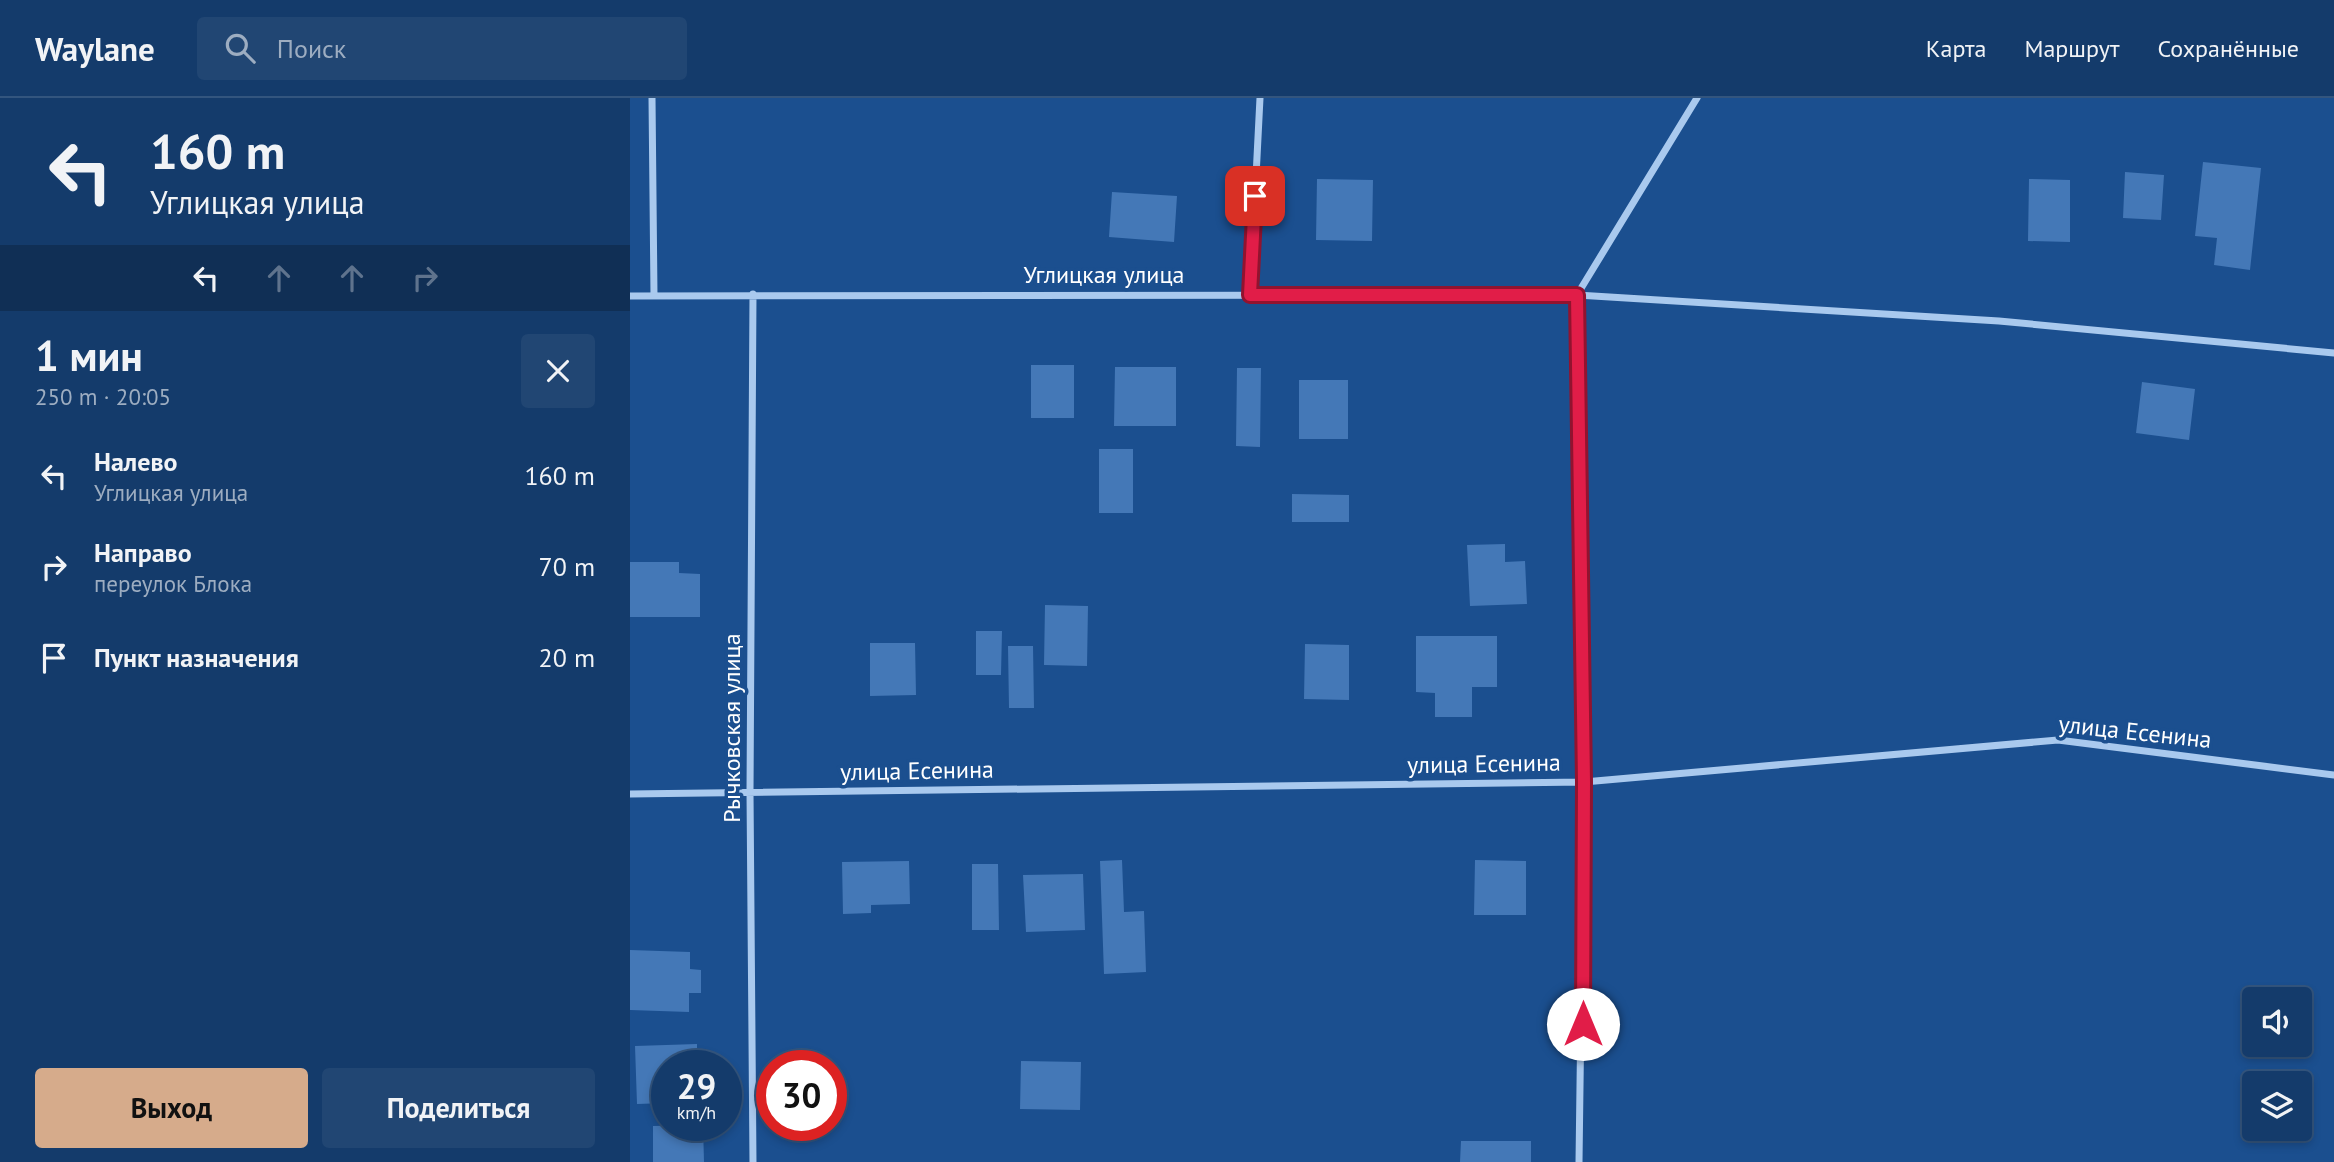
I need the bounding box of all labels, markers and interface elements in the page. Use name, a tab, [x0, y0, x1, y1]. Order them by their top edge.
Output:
search box	[197, 17, 687, 80]
text: Waylane	[35, 27, 155, 70]
icon: search	[221, 29, 259, 67]
text: Поиск	[277, 32, 346, 65]
text: Карта	[1926, 33, 1986, 64]
text: Маршрут	[2024, 33, 2119, 64]
text: Сохранённые	[2157, 33, 2299, 64]
text: 160 m	[150, 119, 285, 183]
icon: left	[35, 126, 126, 217]
pin	[1225, 166, 1285, 226]
icon: arrive	[1236, 177, 1274, 215]
text: Углицкая улица	[150, 181, 365, 223]
icon: left	[187, 259, 225, 297]
icon: ahead	[260, 259, 298, 297]
icon: ahead	[333, 259, 371, 297]
icon: right	[406, 259, 444, 297]
street label: Углицкая улица	[1024, 259, 1184, 290]
text: 1 мин	[35, 328, 143, 383]
button: close	[521, 334, 595, 408]
text: 250 m · 20:05	[35, 382, 171, 411]
text: Налево	[94, 445, 178, 478]
icon: left	[35, 457, 73, 495]
text: 160 m	[524, 459, 595, 492]
text: Углицкая улица	[94, 478, 248, 507]
text: Направо	[94, 536, 192, 569]
icon: right	[35, 548, 73, 586]
text: 70 m	[539, 550, 595, 583]
text: переулок Блока	[94, 569, 252, 598]
street label: Рычковская улица	[716, 633, 747, 823]
icon: arrive	[35, 639, 73, 677]
text: Пункт назначения	[94, 641, 299, 674]
text: 20 m	[539, 641, 595, 674]
street label: улица Есенина	[2057, 708, 2213, 755]
street label: улица Есенина	[1407, 747, 1561, 780]
street label: улица Есенина	[840, 754, 994, 787]
position arrow	[1546, 987, 1620, 1061]
map controls	[2242, 987, 2312, 1141]
button: sound	[2242, 987, 2312, 1057]
speed limit sign: 30	[756, 1050, 847, 1141]
text: 29	[677, 1063, 716, 1109]
button: Выход	[35, 1068, 308, 1148]
button: Поделиться	[322, 1068, 595, 1148]
button: layers	[2242, 1071, 2312, 1141]
text: km/h	[677, 1101, 716, 1124]

